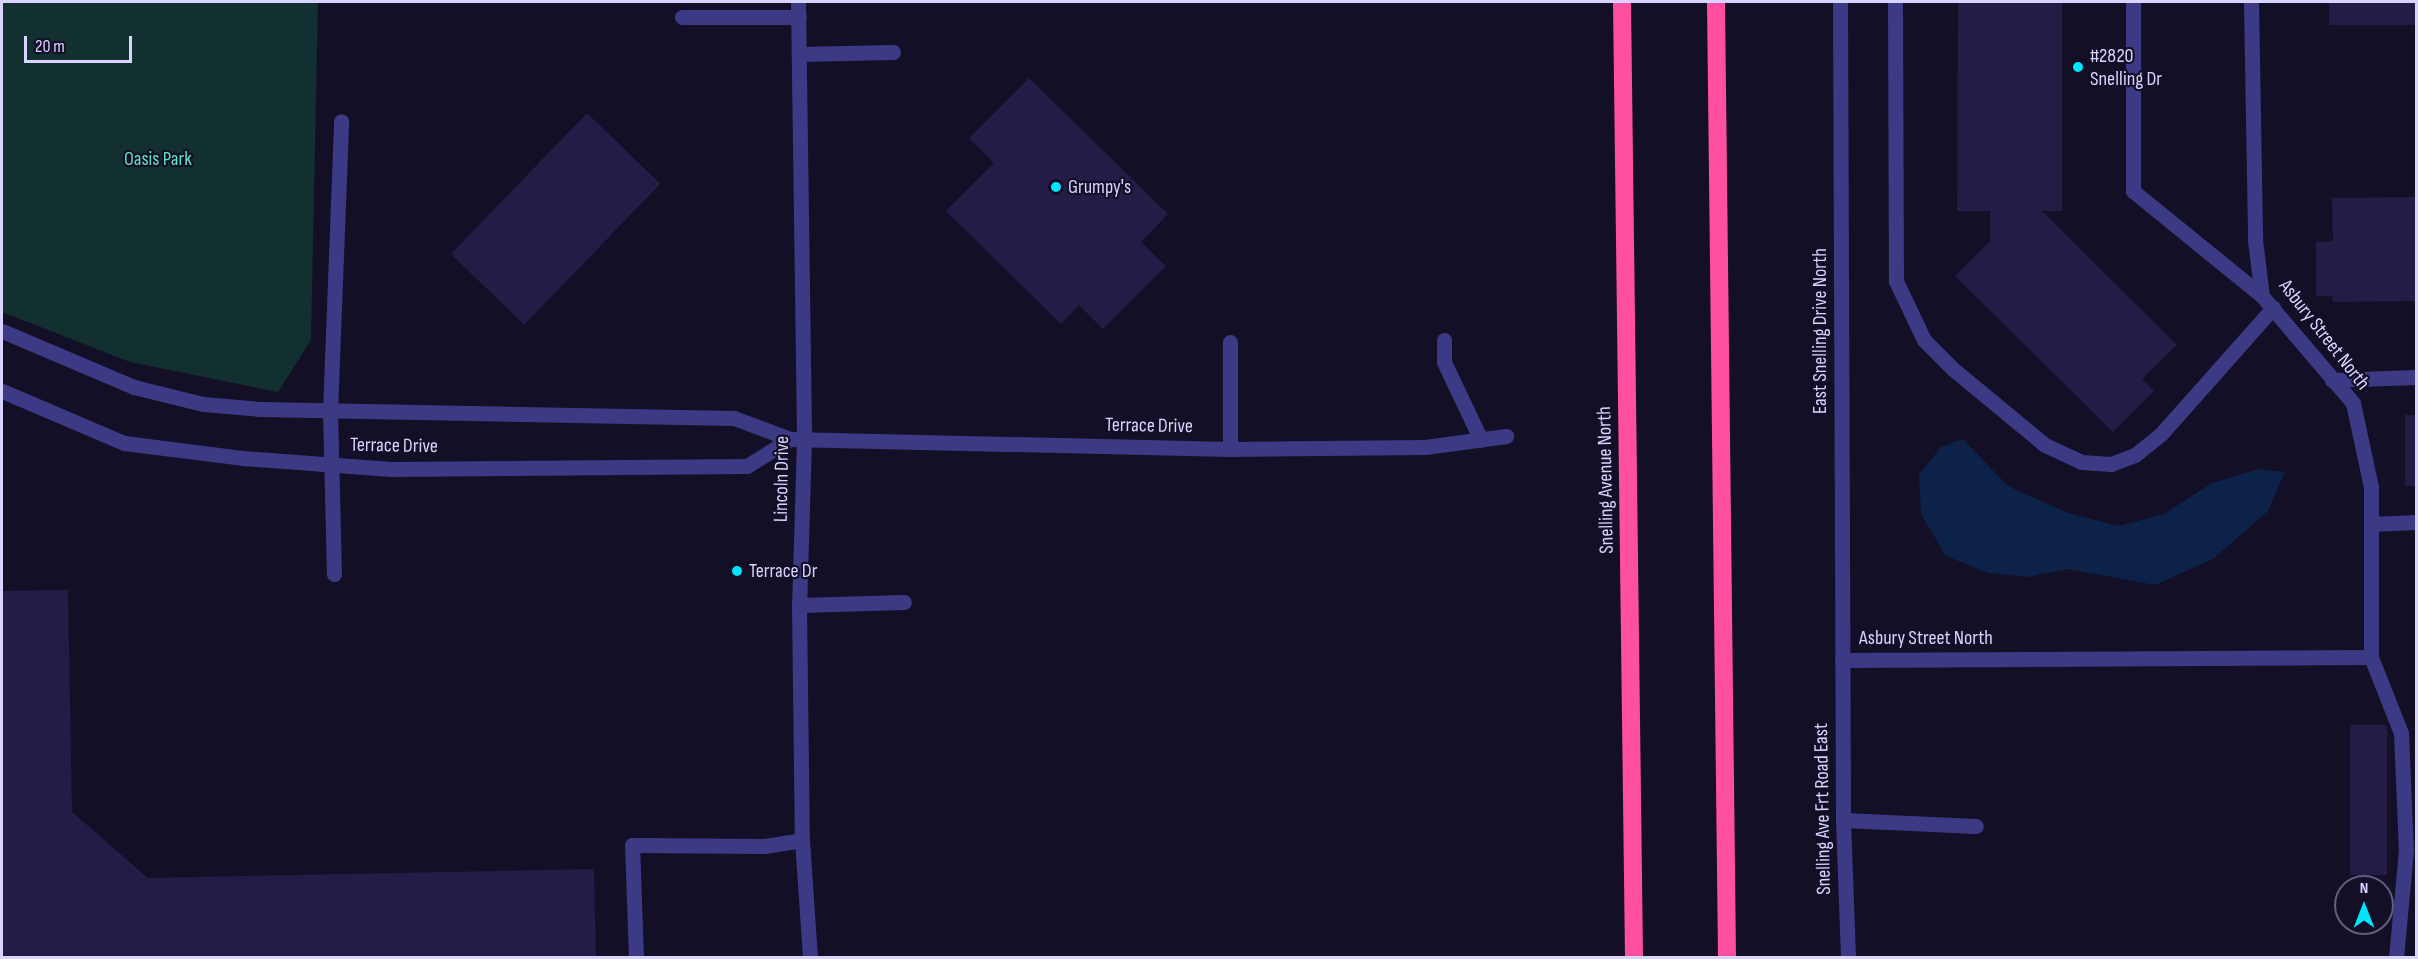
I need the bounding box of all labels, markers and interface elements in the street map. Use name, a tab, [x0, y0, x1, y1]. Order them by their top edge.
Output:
scale bar	[27, 24, 135, 62]
text: 20 m	[35, 36, 65, 57]
place label: #2820 Snelling Dr	[2090, 44, 2162, 91]
marker: #2820 Snelling Dr	[2071, 60, 2085, 74]
park label: Oasis Park	[124, 147, 192, 171]
place label: Grumpy's	[1068, 175, 1131, 199]
marker: Grumpy's	[1049, 180, 1063, 194]
street label: East Snelling Drive North	[1808, 248, 1832, 414]
street label: Asbury Street North	[2273, 275, 2375, 395]
street label: Snelling Avenue North	[1593, 406, 1619, 554]
street label: Terrace Drive	[1105, 413, 1193, 439]
street label: Terrace Drive	[350, 433, 438, 459]
street label: Lincoln Drive	[769, 436, 795, 522]
place label: Terrace Dr	[749, 559, 817, 583]
marker: Terrace Dr	[730, 564, 744, 578]
street label: Asbury Street North	[1859, 626, 1993, 650]
street label: Snelling Ave Frt Road East	[1810, 723, 1836, 895]
north arrow	[2334, 875, 2394, 935]
text: N	[2360, 879, 2368, 898]

